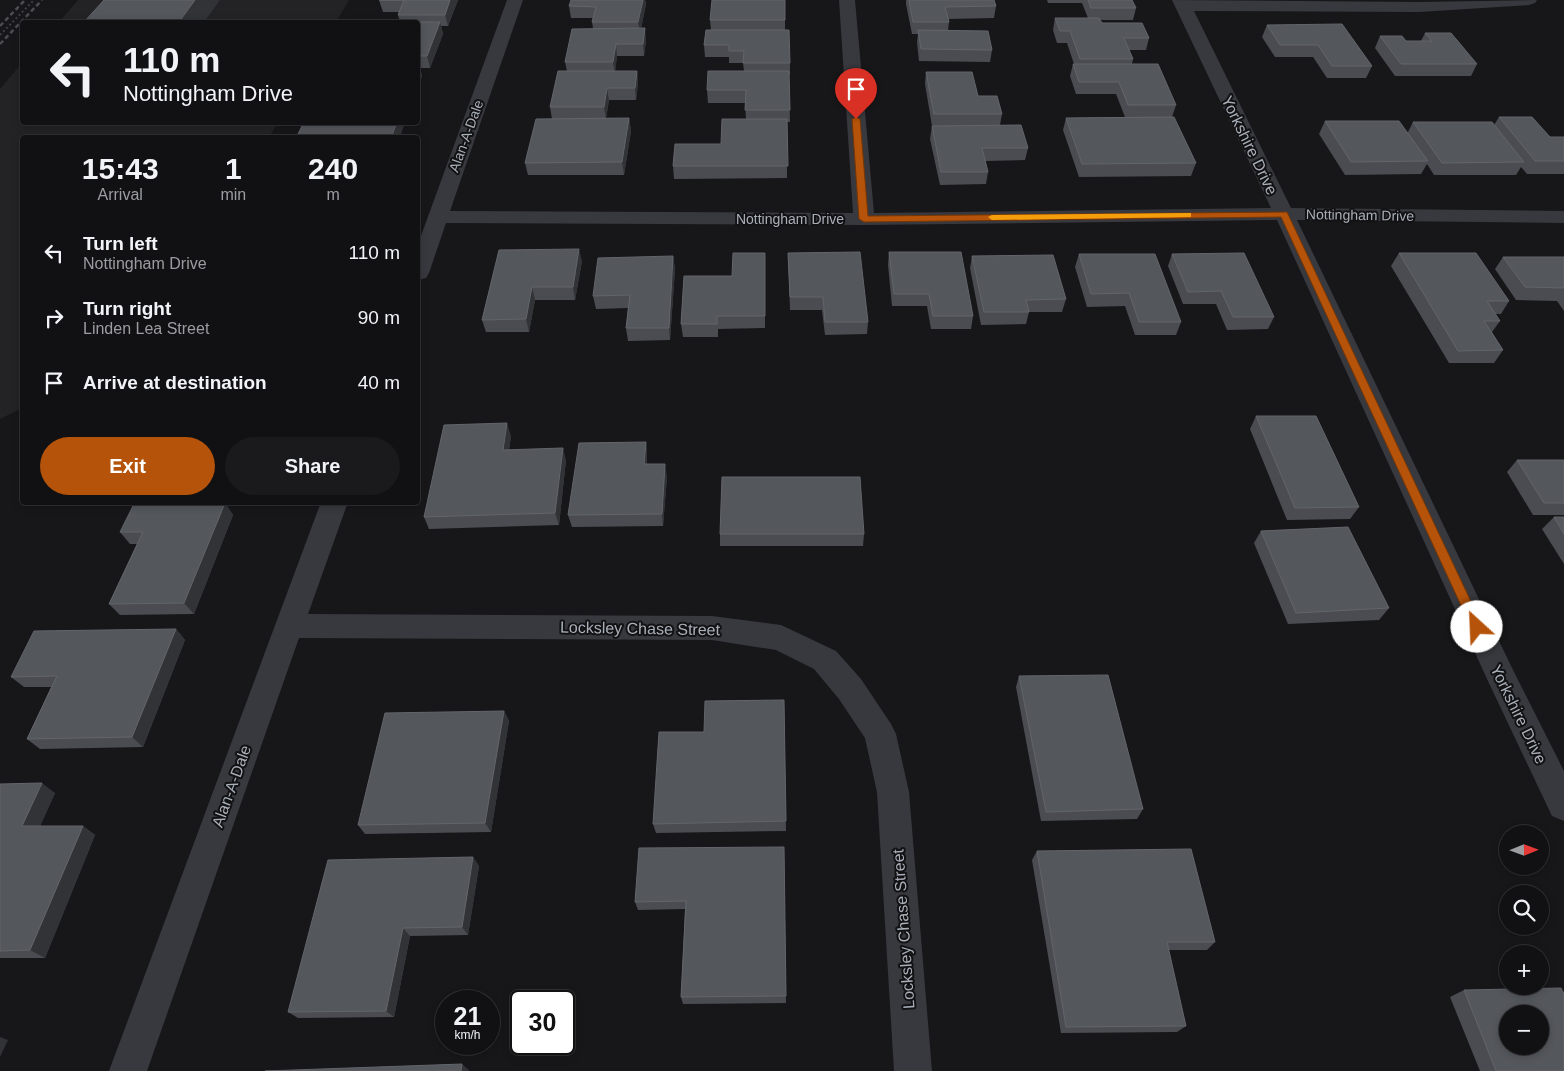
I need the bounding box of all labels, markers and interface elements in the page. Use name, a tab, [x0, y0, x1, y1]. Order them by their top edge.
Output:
icon: left	[40, 40, 105, 105]
text: 110 m	[123, 40, 220, 79]
pin	[835, 68, 877, 119]
icon: arrive	[842, 75, 870, 103]
text: Nottingham Drive	[123, 81, 293, 106]
street label: Yorkshire Drive	[1218, 93, 1281, 198]
street label: Alan-A-Dale	[446, 98, 486, 174]
text: 15:43	[82, 152, 159, 185]
text: 1	[225, 152, 242, 185]
text: 240	[308, 152, 358, 185]
text: Arrival	[98, 186, 143, 203]
text: min	[220, 186, 246, 203]
text: m	[326, 186, 340, 203]
street label: Nottingham Drive	[1306, 206, 1414, 224]
street label: Nottingham Drive	[736, 211, 844, 227]
text: Turn left	[83, 233, 158, 254]
icon: left	[40, 239, 68, 267]
text: 110 m	[349, 242, 400, 263]
text: Nottingham Drive	[83, 255, 207, 272]
text: Turn right	[83, 298, 171, 319]
icon: right	[40, 304, 68, 332]
text: 90 m	[358, 307, 400, 328]
text: Linden Lea Street	[83, 320, 209, 337]
icon: arrive	[40, 369, 68, 397]
text: Arrive at destination	[83, 372, 267, 393]
text: 40 m	[358, 372, 400, 393]
button: Exit	[40, 437, 215, 495]
button: Share	[225, 437, 400, 495]
position arrow	[1450, 600, 1502, 652]
street label: Locksley Chase Street	[560, 619, 721, 638]
street label: Yorkshire Drive	[1487, 662, 1550, 767]
street label: Alan-A-Dale	[209, 743, 254, 830]
north arrow	[1499, 825, 1549, 875]
map controls	[1499, 825, 1549, 1055]
street label: Locksley Chase Street	[889, 848, 918, 1009]
button: search	[1499, 885, 1549, 935]
button: +	[1499, 945, 1549, 995]
speed limit sign: 30	[510, 990, 575, 1055]
text: 21	[454, 1002, 481, 1030]
button: −	[1499, 1005, 1549, 1055]
text: km/h	[454, 1028, 481, 1042]

